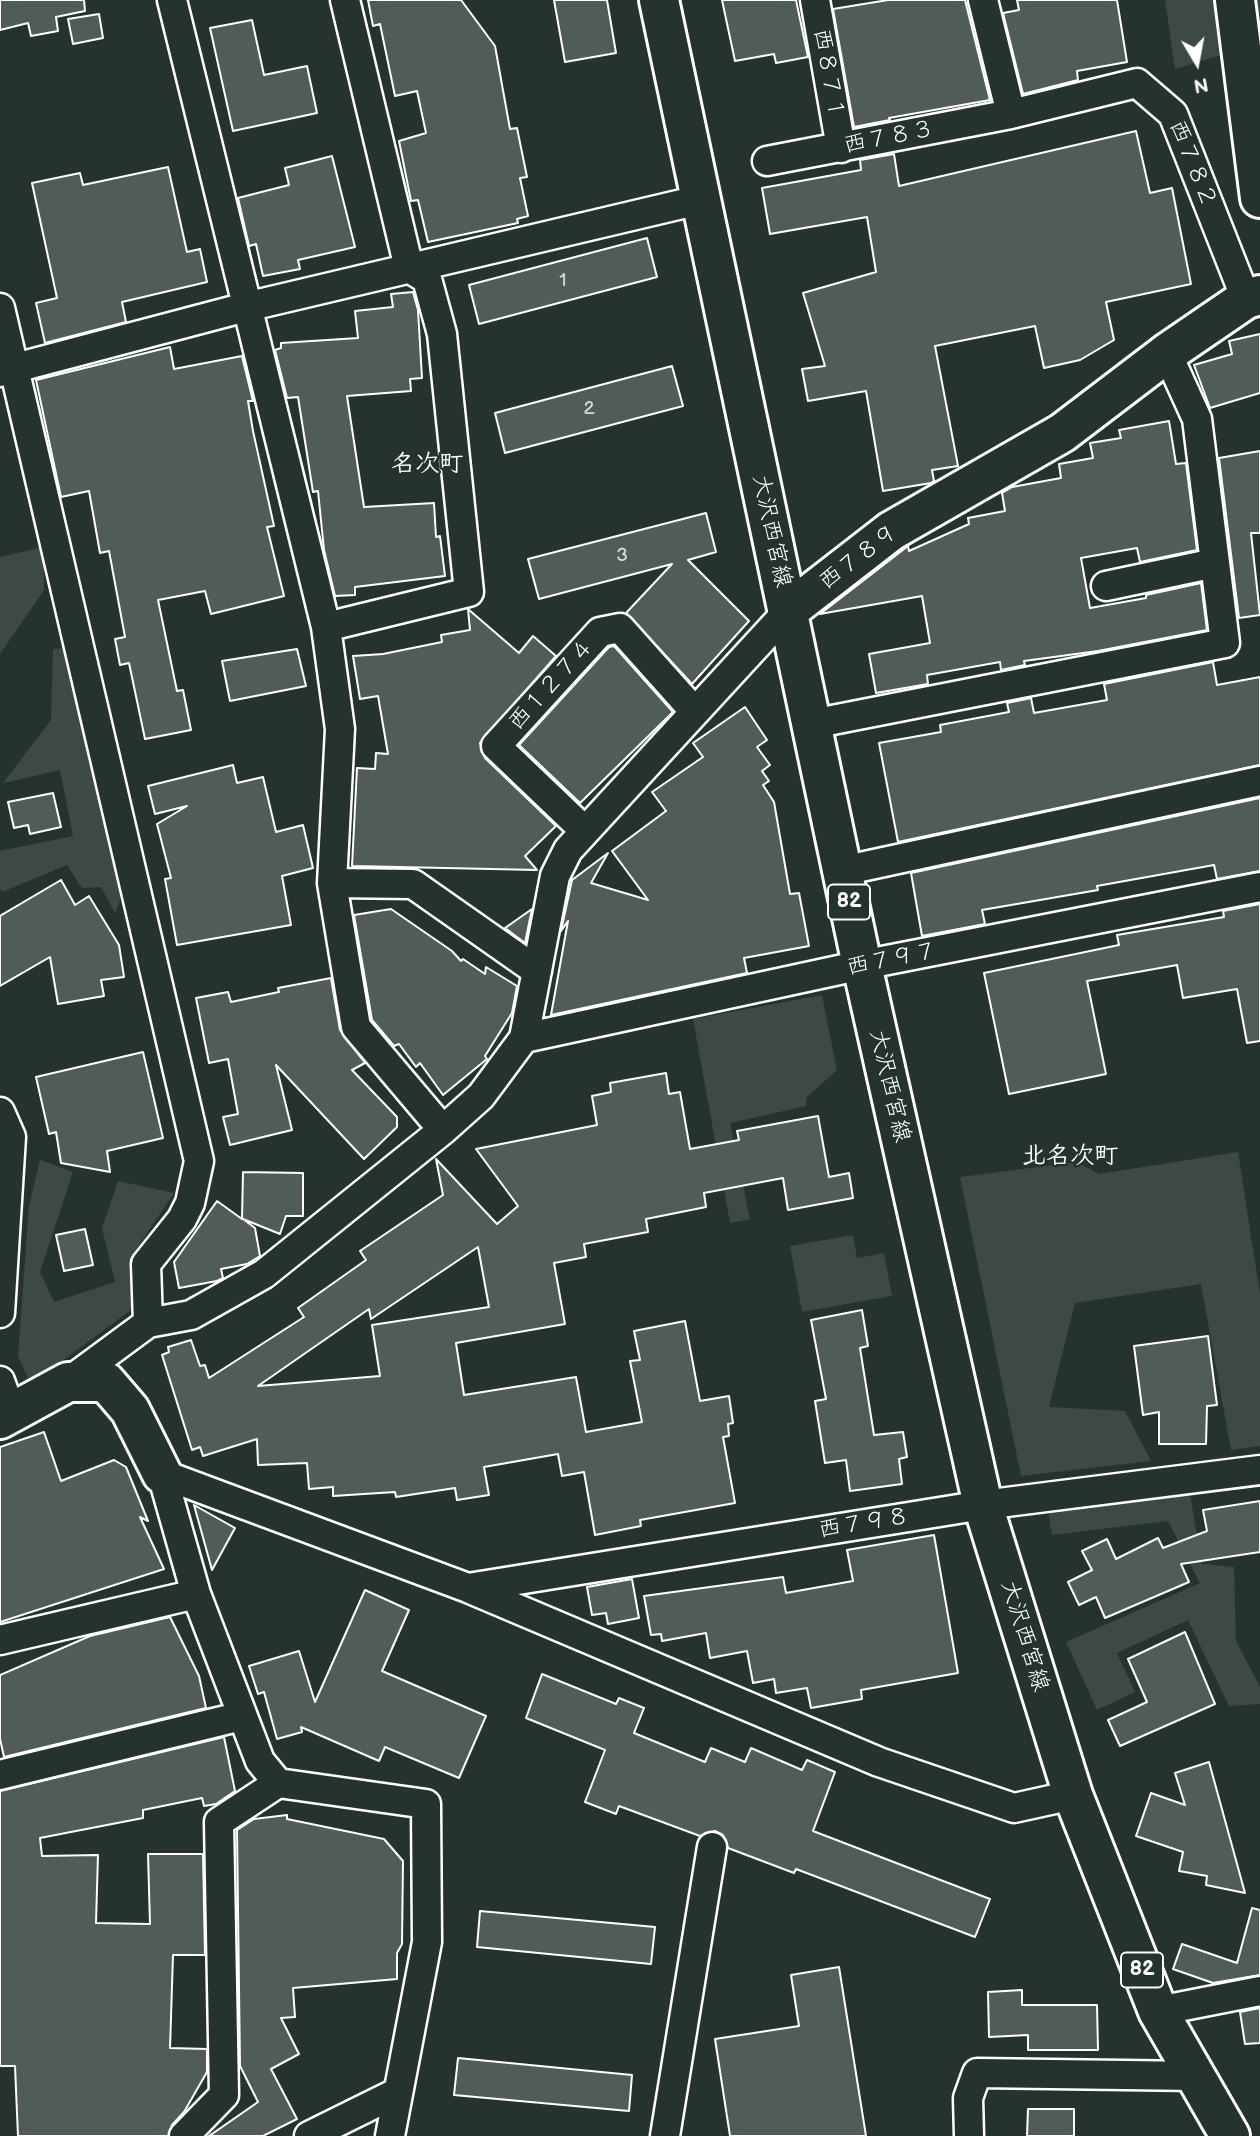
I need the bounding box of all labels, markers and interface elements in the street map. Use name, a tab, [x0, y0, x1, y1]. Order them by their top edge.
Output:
street label: 西８７１	[806, 26, 850, 122]
north arrow	[1162, 28, 1232, 98]
text: N	[1192, 72, 1210, 97]
street label: 西７８３	[841, 116, 937, 160]
street label: 西７８２	[1162, 116, 1222, 212]
house number: 1	[559, 270, 567, 292]
house number: 2	[583, 398, 595, 420]
district label: 名次町	[391, 451, 463, 479]
street label: 大沢西宮線	[746, 472, 796, 590]
street label: 西７８９	[814, 519, 904, 597]
house number: 3	[616, 545, 628, 567]
street label: 西１２７４	[503, 633, 601, 737]
road number: 82	[828, 884, 870, 920]
street label: 西７９７	[844, 938, 940, 982]
street label: 大沢西宮線	[863, 1027, 915, 1145]
district label: 北名次町	[1022, 1143, 1118, 1171]
street label: 西７９８	[816, 1503, 912, 1545]
street label: 大沢西宮線	[994, 1577, 1054, 1695]
road number: 82	[1121, 1952, 1163, 1988]

